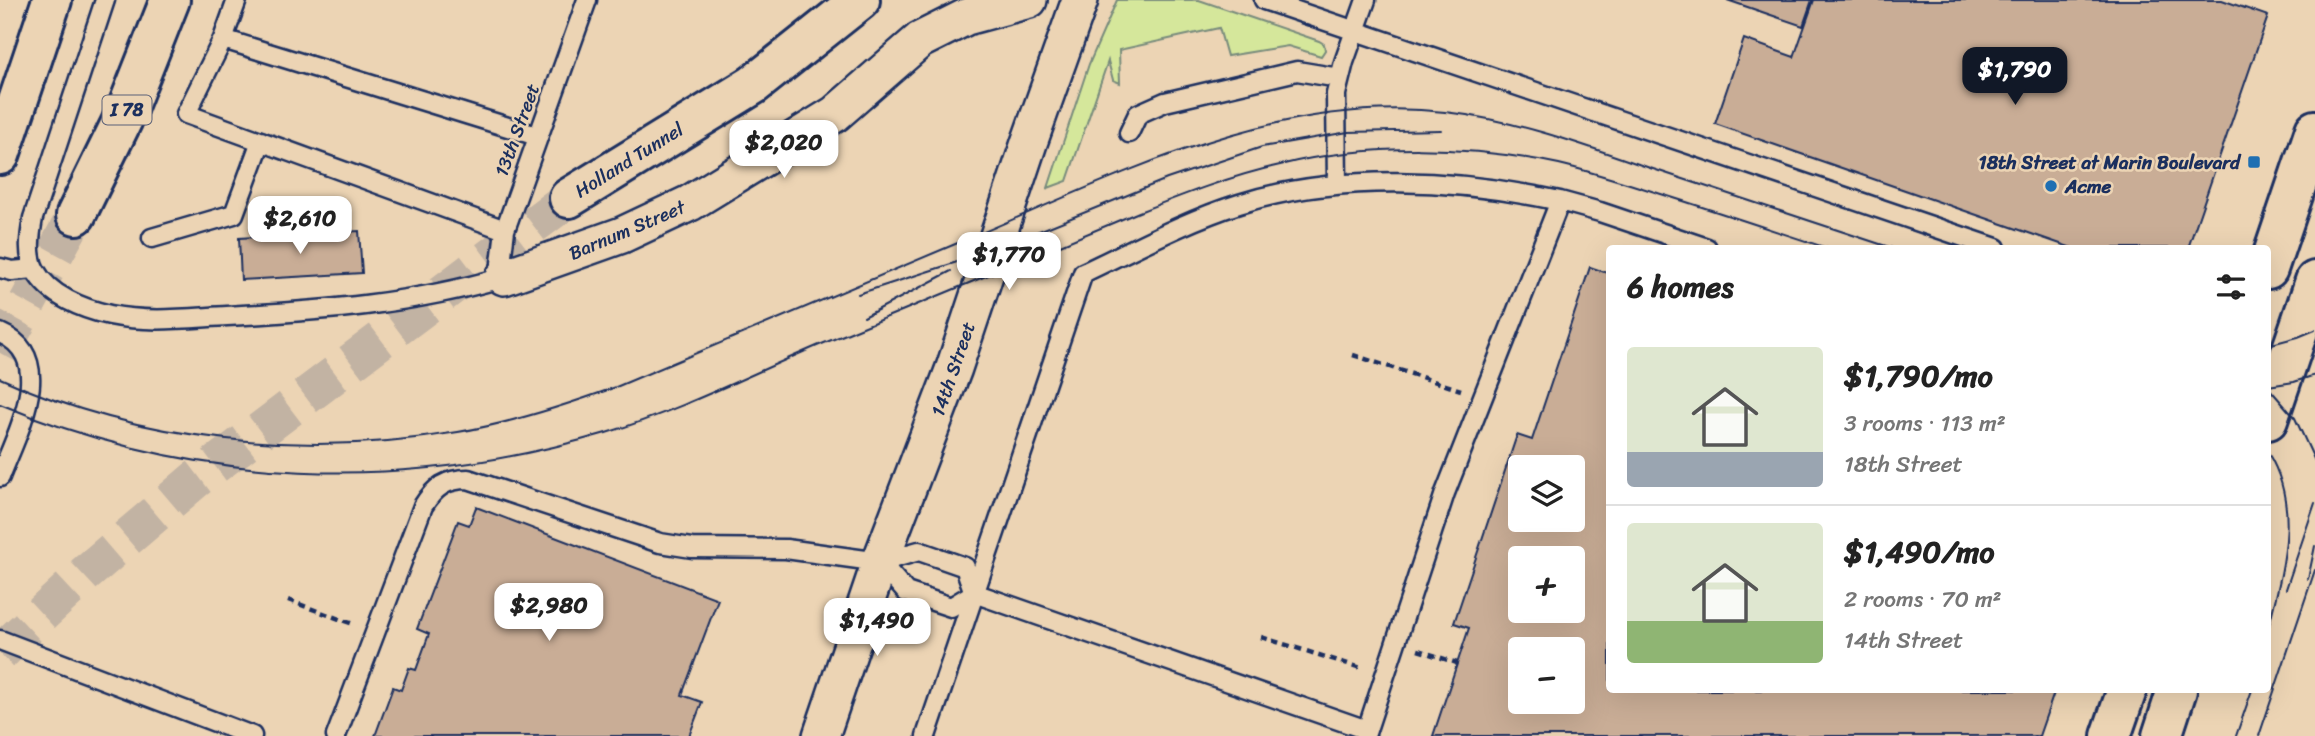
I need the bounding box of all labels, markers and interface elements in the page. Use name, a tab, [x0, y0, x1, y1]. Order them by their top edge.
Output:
pin: $1,790	[1958, 48, 2072, 107]
text: $1,790	[1978, 49, 2052, 90]
street label: 13th Street	[485, 79, 549, 181]
road number: I 78	[102, 96, 152, 124]
street label: Holland Tunnel	[568, 113, 691, 207]
pin: $2,020	[727, 120, 841, 180]
text: $2,020	[745, 122, 823, 163]
place label: 18th Street at Marin Boulevard	[1979, 146, 2242, 179]
marker: 18th Street at Marin Boulevard	[2246, 154, 2262, 170]
place label: Acme	[2064, 170, 2112, 203]
marker: Acme	[2043, 178, 2059, 194]
street label: Barnum Street	[564, 190, 692, 269]
pin: $2,610	[243, 196, 357, 256]
text: $2,610	[264, 198, 336, 239]
pin: $1,770	[952, 232, 1066, 292]
text: $1,770	[973, 234, 1045, 275]
text: 6 homes	[1627, 260, 1734, 314]
icon: filters	[2212, 268, 2250, 306]
street label: 14th Street	[921, 317, 985, 421]
text: $1,790/mo	[1844, 349, 1993, 403]
icon: home	[1683, 375, 1767, 459]
text: 3 rooms · 113 m²	[1844, 403, 2006, 444]
text: 18th Street	[1844, 444, 1963, 485]
map controls	[1508, 455, 1585, 714]
button: layers	[1508, 455, 1585, 532]
text: $1,490/mo	[1844, 525, 1994, 579]
button: +	[1508, 546, 1585, 623]
icon: home	[1683, 551, 1767, 635]
text: 2 rooms · 70 m²	[1844, 579, 2002, 620]
pin: $2,980	[492, 584, 606, 643]
text: $2,980	[510, 585, 588, 626]
pin: $1,490	[820, 598, 934, 658]
text: $1,490	[840, 600, 914, 641]
text: 14th Street	[1844, 620, 1963, 661]
button: −	[1508, 637, 1585, 714]

